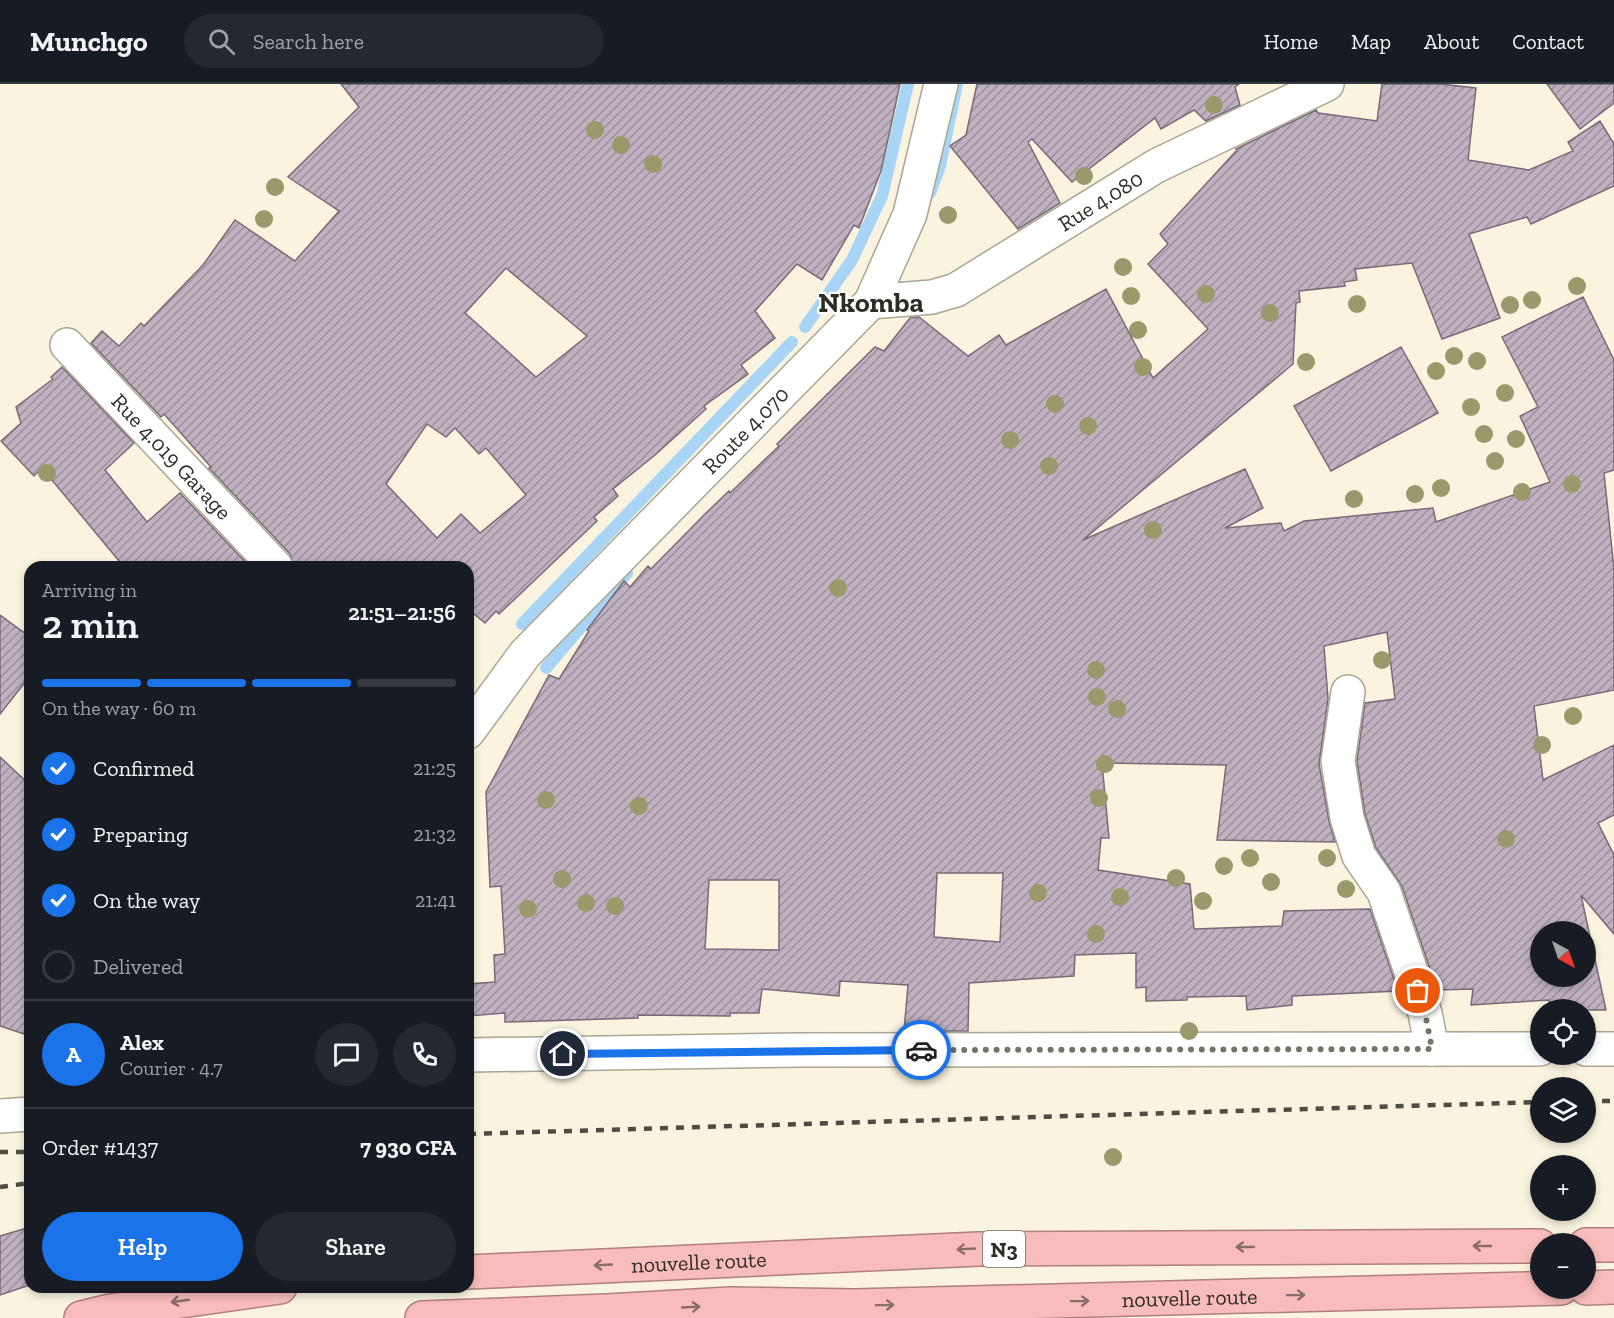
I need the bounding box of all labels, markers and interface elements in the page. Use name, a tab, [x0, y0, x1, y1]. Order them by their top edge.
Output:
search box	[184, 14, 604, 68]
text: Munchgo	[30, 25, 148, 58]
icon: search	[205, 25, 238, 58]
text: Search here	[253, 28, 364, 55]
text: Home	[1264, 29, 1318, 54]
text: Map	[1351, 29, 1391, 54]
text: About	[1424, 29, 1479, 54]
text: Contact	[1512, 29, 1584, 54]
street label: Rue 4.080	[1053, 164, 1148, 237]
district label: Nkomba	[818, 286, 924, 319]
street label: Route 4.070	[696, 380, 794, 479]
street label: Rue 4.019 Garage	[106, 388, 238, 525]
text: Arriving in	[42, 578, 137, 602]
text: 21:51–21:56	[348, 599, 456, 626]
text: 2 min	[42, 601, 139, 648]
text: On the way · 60 m	[42, 696, 196, 720]
icon: check	[42, 752, 75, 785]
text: Confirmed	[93, 755, 194, 782]
text: 21:25	[413, 756, 456, 780]
icon: check	[42, 818, 75, 851]
text: Preparing	[93, 821, 188, 848]
text: 21:32	[413, 822, 456, 846]
icon: check	[42, 884, 75, 917]
text: On the way	[93, 887, 200, 914]
text: 21:41	[415, 888, 456, 912]
north arrow	[1530, 921, 1596, 987]
map controls	[1530, 921, 1596, 1299]
text: Delivered	[93, 953, 183, 980]
pin	[1392, 965, 1443, 1016]
icon: bag	[1401, 974, 1434, 1007]
button: locate	[1530, 999, 1596, 1065]
courier	[891, 1020, 951, 1080]
button: chat	[315, 1023, 378, 1086]
button: phone	[393, 1023, 456, 1086]
pin	[537, 1028, 588, 1079]
text: Alex	[120, 1029, 164, 1056]
icon: car	[905, 1034, 938, 1067]
icon: home	[546, 1037, 579, 1070]
text: A	[66, 1041, 81, 1068]
text: Courier · 4.7	[120, 1056, 223, 1080]
button: layers	[1530, 1077, 1596, 1143]
text: Order #1437	[42, 1134, 158, 1161]
text: 7 930 CFA	[360, 1134, 456, 1161]
button: +	[1530, 1155, 1596, 1221]
button: Help	[42, 1212, 243, 1281]
button: Share	[255, 1212, 456, 1281]
road number: N3	[983, 1231, 1025, 1267]
button: −	[1530, 1233, 1596, 1299]
one-way arrow	[1473, 1240, 1493, 1252]
one-way arrow	[1236, 1241, 1256, 1253]
one-way arrow	[957, 1244, 977, 1255]
street label: nouvelle route	[630, 1245, 767, 1278]
one-way arrow	[594, 1260, 614, 1271]
street label: nouvelle route	[1121, 1282, 1258, 1313]
one-way arrow	[1286, 1289, 1306, 1301]
one-way arrow	[171, 1295, 191, 1306]
one-way arrow	[1070, 1295, 1090, 1306]
one-way arrow	[875, 1300, 895, 1311]
one-way arrow	[680, 1301, 700, 1312]

